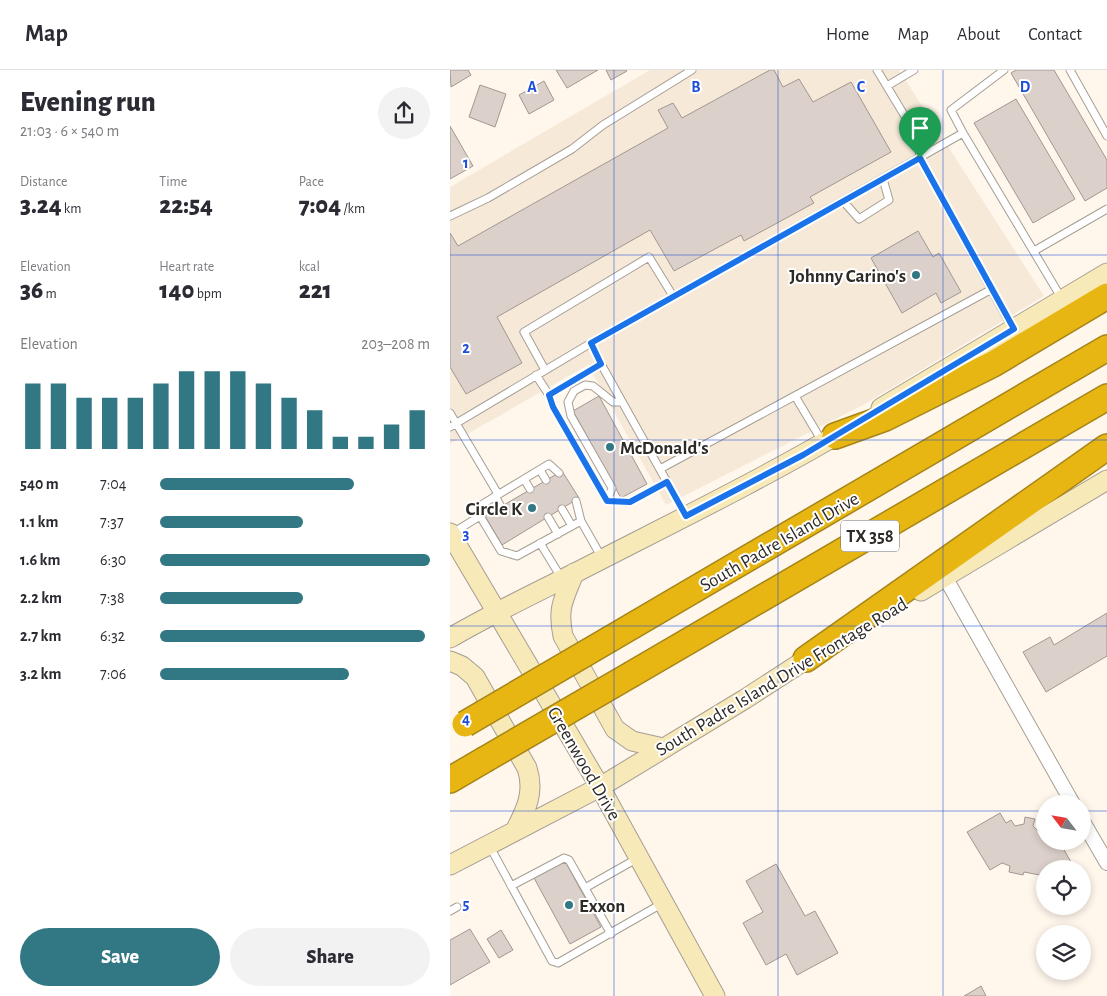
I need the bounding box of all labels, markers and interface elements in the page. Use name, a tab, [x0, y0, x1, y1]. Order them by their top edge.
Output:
text: Map	[25, 22, 68, 46]
text: Home	[826, 26, 869, 44]
text: Map	[897, 26, 929, 44]
text: About	[957, 26, 1000, 44]
text: Contact	[1028, 26, 1082, 44]
text: A	[527, 79, 537, 95]
text: B	[691, 79, 701, 95]
text: C	[857, 79, 866, 95]
text: D	[1020, 79, 1031, 95]
button: share	[378, 87, 430, 139]
text: Evening run	[20, 89, 156, 117]
pin	[899, 107, 941, 158]
icon: arrive	[906, 114, 934, 142]
text: 21:03 · 6 × 540 m	[20, 123, 119, 139]
text: 1	[463, 155, 469, 171]
text: Distance	[20, 175, 67, 189]
text: Time	[159, 175, 187, 189]
text: Pace	[299, 175, 324, 189]
text: 3.24	[20, 193, 62, 218]
text: 22:54	[159, 193, 213, 218]
text: 7:04	[299, 193, 341, 218]
text: km	[62, 202, 81, 216]
text: /km	[341, 202, 365, 216]
text: Elevation	[20, 260, 71, 274]
text: Heart rate	[159, 260, 214, 274]
text: kcal	[299, 260, 320, 274]
place label: Johnny Carino's	[789, 267, 906, 286]
marker: Johnny Carino's	[910, 269, 922, 281]
text: 36	[20, 278, 43, 303]
text: 140	[159, 278, 194, 303]
text: 221	[299, 278, 332, 303]
text: m	[43, 287, 57, 301]
text: bpm	[194, 287, 222, 301]
text: Elevation	[20, 336, 78, 352]
text: 203–208 m	[361, 336, 430, 352]
text: 2	[462, 340, 470, 356]
place label: McDonald's	[620, 439, 709, 458]
marker: McDonald's	[604, 441, 616, 453]
text: 540 m	[20, 476, 59, 492]
text: 7:04	[100, 476, 126, 492]
street label: South Padre Island Drive	[697, 489, 862, 596]
place label: Circle K	[465, 500, 523, 519]
marker: Circle K	[526, 502, 538, 514]
text: 1.1 km	[20, 514, 58, 530]
text: 7:37	[100, 514, 124, 530]
road number: TX 358	[841, 521, 899, 552]
text: 3	[463, 526, 470, 542]
text: 1.6 km	[20, 552, 60, 568]
text: 6:30	[100, 552, 126, 568]
text: 2.2 km	[20, 590, 62, 606]
text: 7:38	[100, 590, 125, 606]
street label: South Padre Island Drive Frontage Road	[653, 595, 911, 760]
text: 2.7 km	[20, 628, 61, 644]
text: 6:32	[100, 628, 125, 644]
text: 3.2 km	[20, 666, 61, 682]
text: 7:06	[100, 666, 126, 682]
street label: Greenwood Drive	[544, 704, 624, 824]
text: 4	[462, 711, 470, 727]
north arrow	[1036, 795, 1091, 850]
map controls	[1036, 795, 1091, 980]
button: locate	[1036, 860, 1091, 915]
text: 5	[463, 896, 470, 912]
place label: Exxon	[579, 897, 625, 916]
marker: Exxon	[563, 899, 575, 911]
button: layers	[1036, 925, 1091, 980]
button: Save	[20, 928, 220, 986]
button: Share	[230, 928, 430, 986]

